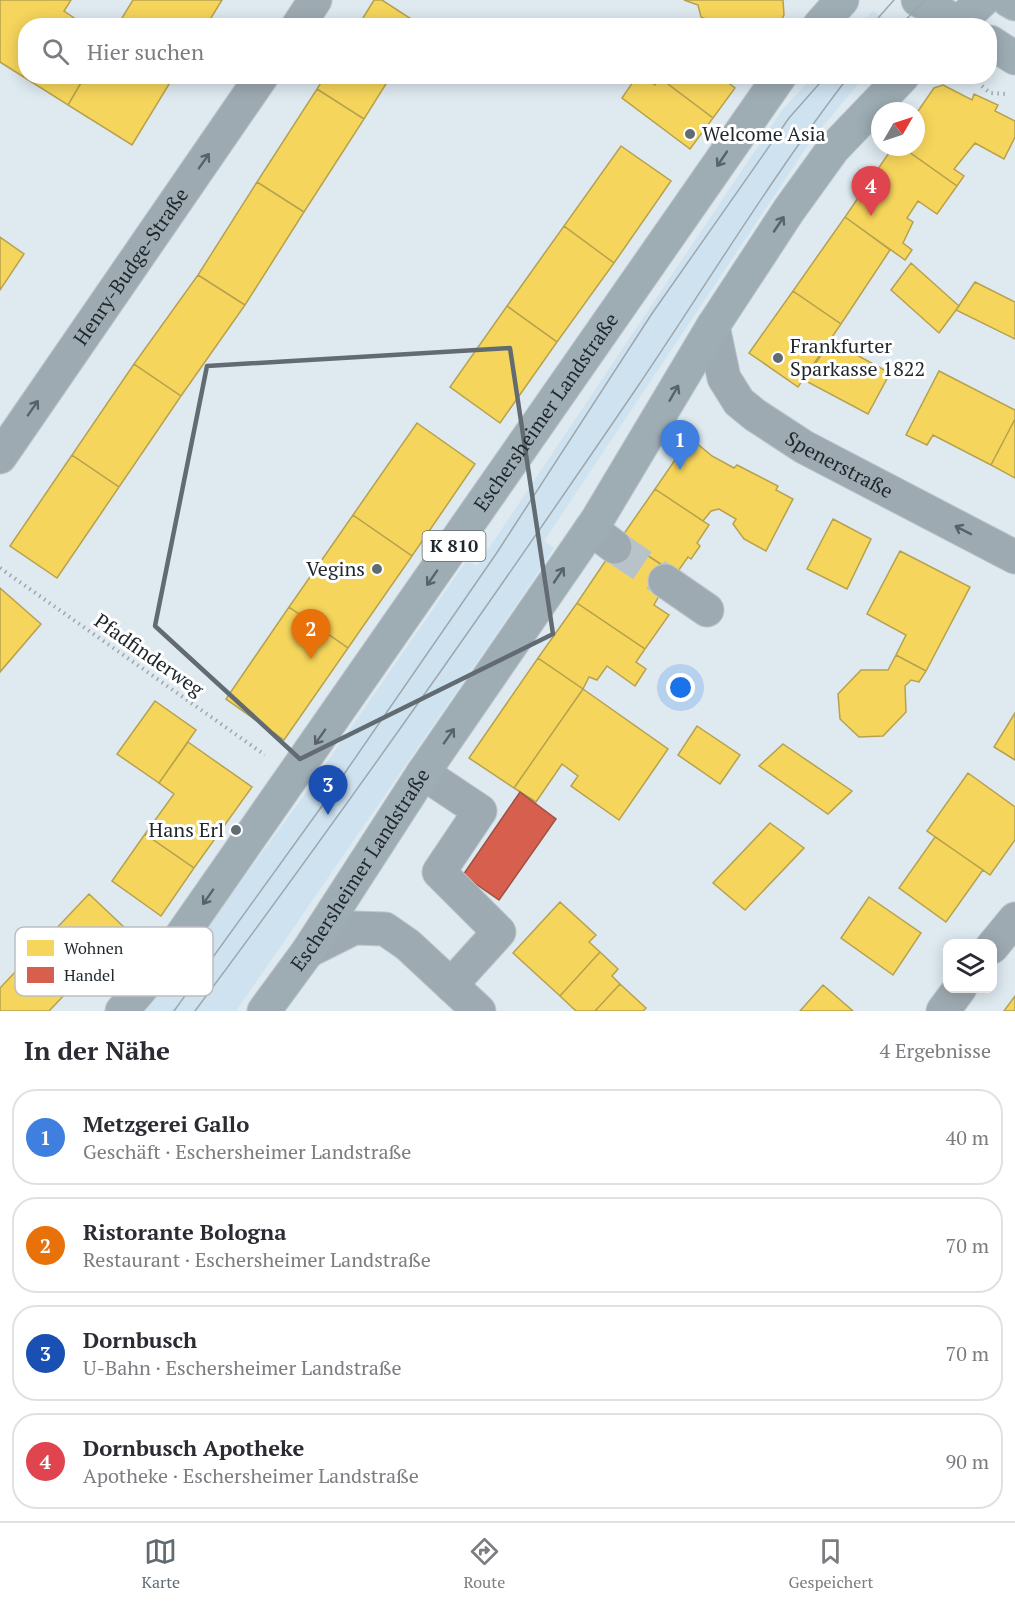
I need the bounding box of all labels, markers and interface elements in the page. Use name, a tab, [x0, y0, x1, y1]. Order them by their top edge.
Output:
search box	[18, 18, 997, 84]
icon: search	[39, 35, 72, 68]
text: Hier suchen	[87, 37, 204, 66]
north arrow	[871, 102, 925, 156]
place label: Welcome Asia	[702, 120, 826, 147]
marker: Welcome Asia	[683, 127, 697, 141]
one-way arrow	[716, 150, 728, 166]
one-way arrow	[198, 154, 210, 170]
pin: 4	[852, 166, 890, 216]
street label: Henry-Budge-Straße	[67, 182, 194, 350]
one-way arrow	[773, 216, 785, 232]
street label: Eschersheimer Landstraße	[467, 307, 624, 517]
place label: Frankfurter Sparkasse 1822	[790, 332, 925, 382]
marker: Frankfurter Sparkasse 1822	[771, 351, 785, 365]
one-way arrow	[669, 385, 681, 402]
one-way arrow	[27, 401, 39, 417]
pin: 1	[660, 420, 700, 470]
street label: Spenerstraße	[780, 424, 898, 504]
one-way arrow	[955, 524, 972, 536]
road number: K 810	[422, 531, 486, 561]
place label: Vegins	[306, 555, 365, 582]
marker: Vegins	[370, 562, 384, 576]
one-way arrow	[553, 567, 566, 584]
one-way arrow	[426, 569, 438, 585]
street label: Pfadfinderweg	[89, 607, 210, 703]
pin: 2	[292, 610, 330, 659]
your location	[666, 673, 695, 702]
one-way arrow	[314, 729, 326, 745]
one-way arrow	[443, 729, 455, 745]
street label: Eschersheimer Landstraße	[284, 763, 435, 976]
pin: 3	[308, 766, 348, 815]
place label: Hans Erl	[149, 816, 224, 843]
marker: Hans Erl	[229, 823, 243, 837]
one-way arrow	[202, 889, 214, 905]
legend	[15, 927, 213, 996]
text: Wohnen	[64, 937, 124, 959]
map controls	[943, 939, 997, 993]
button: layers	[943, 939, 997, 993]
text: Handel	[64, 964, 115, 986]
text: In der Nähe	[24, 1033, 170, 1067]
text: 4 Ergebnisse	[879, 1037, 991, 1064]
text: Metzgerei Gallo	[83, 1109, 249, 1138]
text: 1	[40, 1124, 51, 1151]
text: 40 m	[946, 1124, 989, 1151]
text: Geschäft · Eschersheimer Landstraße	[83, 1138, 411, 1165]
text: Ristorante Bologna	[83, 1217, 286, 1246]
text: 2	[40, 1232, 51, 1259]
text: 70 m	[946, 1232, 989, 1259]
text: Restaurant · Eschersheimer Landstraße	[83, 1246, 431, 1273]
text: Dornbusch	[83, 1325, 197, 1354]
text: 3	[40, 1340, 51, 1367]
text: 70 m	[946, 1340, 989, 1367]
text: U-Bahn · Eschersheimer Landstraße	[83, 1354, 402, 1381]
text: Dornbusch Apotheke	[83, 1433, 304, 1462]
text: 4	[40, 1448, 51, 1475]
text: 90 m	[946, 1448, 989, 1475]
text: Apotheke · Eschersheimer Landstraße	[83, 1462, 419, 1489]
tab: Karte	[142, 1535, 180, 1593]
tab: Route	[463, 1535, 505, 1593]
tab: Gespeichert	[789, 1535, 873, 1593]

